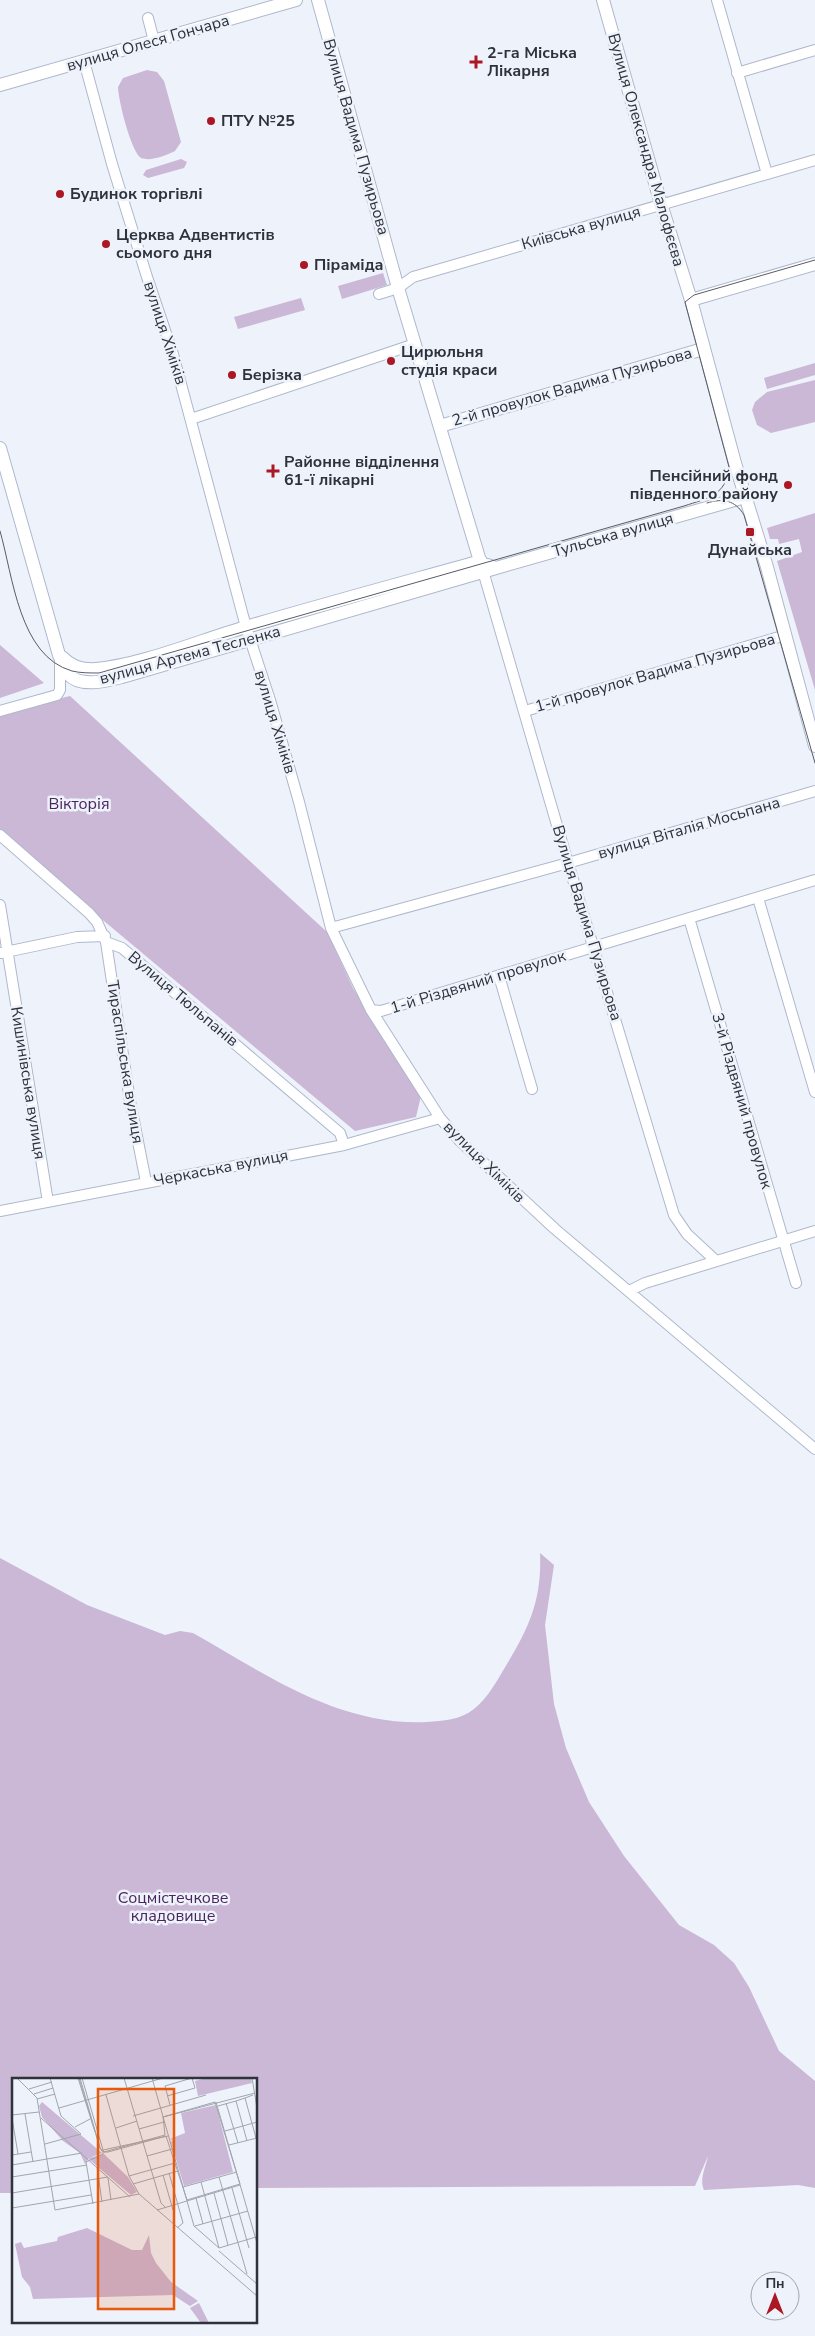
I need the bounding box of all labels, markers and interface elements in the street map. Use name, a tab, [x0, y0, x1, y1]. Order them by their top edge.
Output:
street label: вулиця Олеся Гончара	[64, 9, 232, 77]
street label: Вулиця Олександра Малофєєва	[602, 31, 690, 269]
street label: Вулиця Вадима Пузирьова	[317, 36, 395, 238]
place label: 2-га Міська Лікарня	[487, 42, 577, 82]
marker: 2-га Міська Лікарня	[469, 55, 483, 69]
place label: ПТУ №25	[221, 110, 295, 132]
marker: ПТУ №25	[205, 115, 217, 127]
place label: Будинок торгівлі	[70, 183, 202, 205]
marker: Будинок торгівлі	[54, 188, 66, 200]
street label: Київська вулиця	[519, 200, 643, 256]
place label: Церква Адвентистів сьомого дня	[116, 224, 275, 264]
marker: Церква Адвентистів сьомого дня	[100, 238, 112, 250]
place label: Піраміда	[314, 254, 384, 276]
marker: Піраміда	[298, 259, 310, 271]
street label: вулиця Хіміків	[138, 279, 192, 388]
place label: Цирюльня студія краси	[401, 341, 498, 381]
street label: 2-й провулок Вадима Пузирьова	[449, 342, 695, 432]
marker: Цирюльня студія краси	[385, 355, 397, 367]
place label: Берізка	[242, 364, 302, 386]
marker: Берізка	[226, 369, 238, 381]
place label: Районне відділення 61-ї лікарні	[284, 451, 439, 491]
marker: Районне відділення 61-ї лікарні	[266, 464, 280, 478]
place label: Пенсійний фонд південного району	[630, 465, 778, 505]
marker: Пенсійний фонд південного району	[782, 479, 794, 491]
street label: Тульська вулиця	[550, 507, 676, 563]
marker: Дунайська	[744, 526, 756, 538]
place label: Дунайська	[708, 539, 792, 561]
street label: вулиця Артема Тесленка	[97, 620, 283, 690]
street label: 1-й провулок Вадима Пузирьова	[532, 628, 778, 718]
street label: вулиця Хіміків	[249, 668, 301, 777]
street label: вулиця Віталія Мосьпана	[595, 791, 783, 865]
park label: Вікторія	[48, 793, 110, 815]
street label: Вулиця Вадима Пузирьова	[547, 823, 627, 1023]
street label: 1-й Різдвяний провулок	[388, 945, 569, 1019]
street label: Вулиця Тюльпанів	[123, 946, 243, 1052]
street label: Тираспільська вулиця	[101, 979, 149, 1145]
street label: Кишинівська вулиця	[5, 1005, 51, 1161]
street label: 3-й Різдвяний провулок	[706, 1010, 778, 1192]
street label: вулиця Хіміків	[438, 1116, 530, 1208]
street label: Черкаська вулиця	[152, 1144, 290, 1192]
park label: Соцмістечкове кладовище	[118, 1887, 228, 1927]
inset map	[12, 2078, 258, 2324]
north arrow	[750, 2271, 800, 2321]
text: Пн	[765, 2274, 785, 2293]

